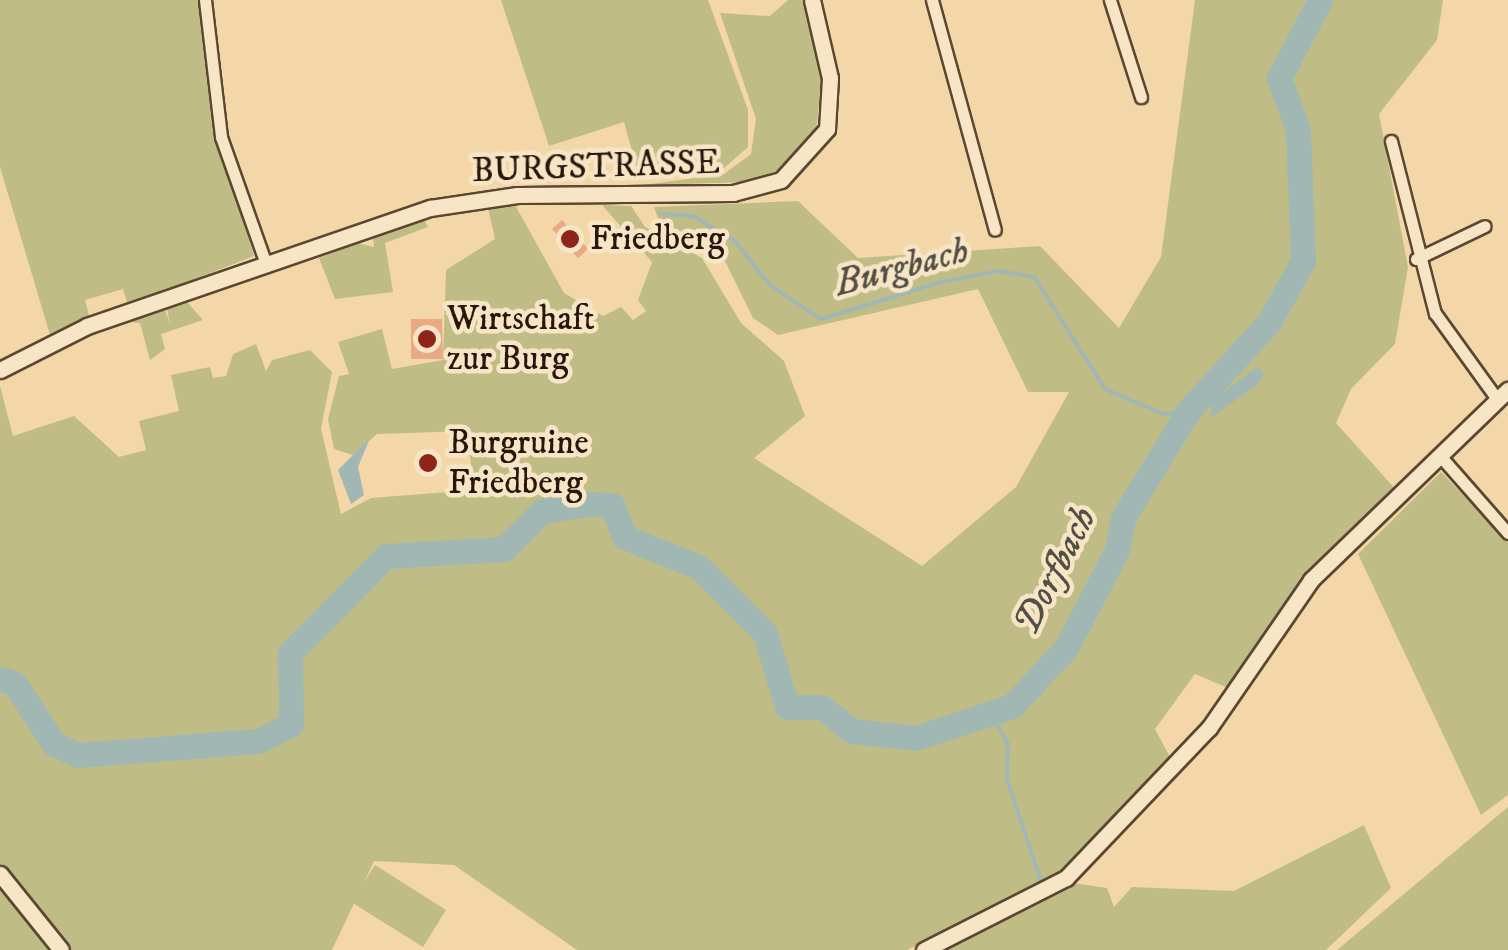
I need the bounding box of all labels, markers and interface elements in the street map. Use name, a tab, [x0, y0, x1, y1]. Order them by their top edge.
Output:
street label: BURGSTRASSE	[471, 142, 721, 192]
place label: Friedberg	[590, 218, 725, 260]
marker: Friedberg	[559, 228, 581, 250]
water label: Burgbach	[830, 228, 974, 308]
place label: Wirtschaft zur Burg	[447, 298, 595, 380]
marker: Wirtschaft zur Burg	[416, 328, 438, 350]
place label: Burgruine Friedberg	[448, 422, 589, 504]
marker: Burgruine Friedberg	[417, 452, 439, 474]
water label: Dorfbach	[1005, 500, 1107, 642]

